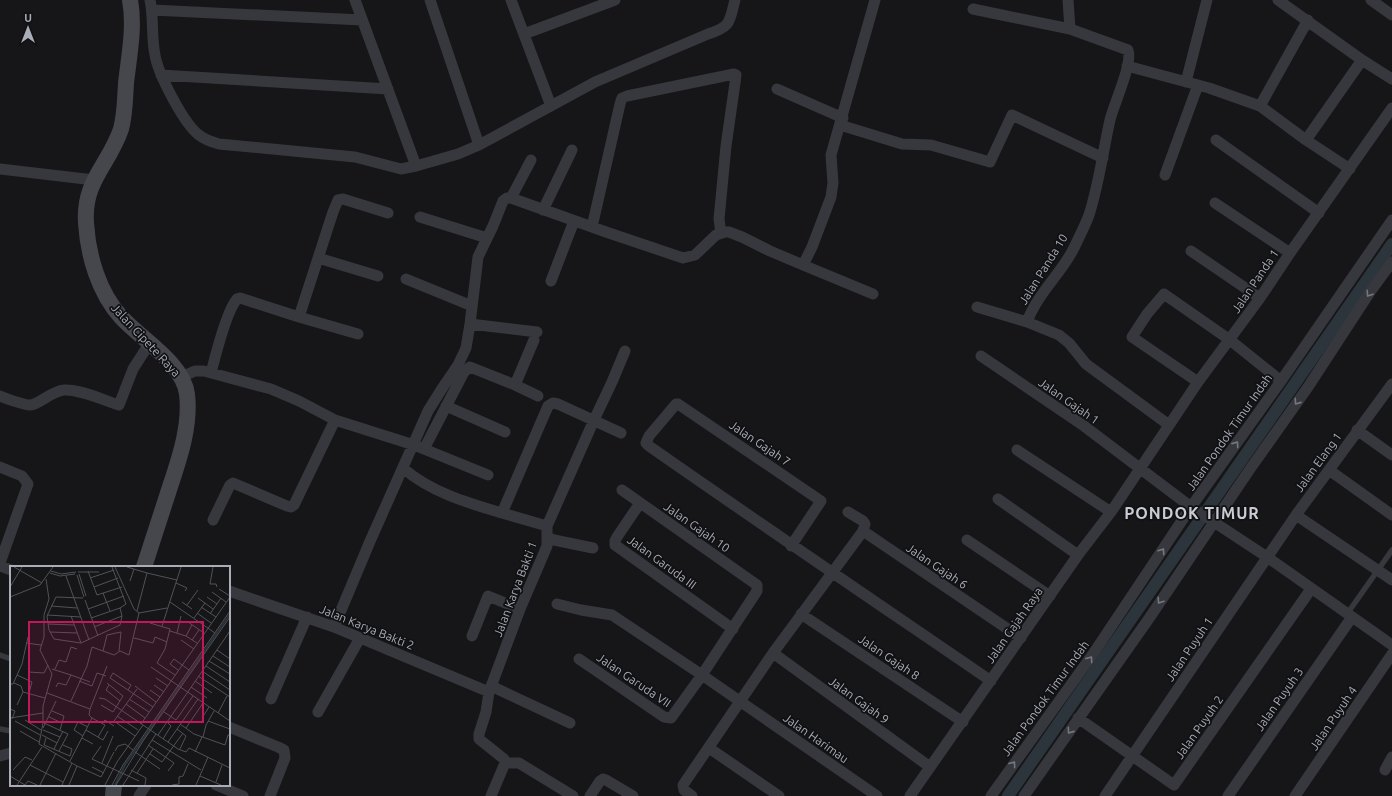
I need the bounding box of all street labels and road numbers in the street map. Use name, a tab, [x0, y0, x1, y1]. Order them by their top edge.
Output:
street label: Jalan Panda 10	[1016, 231, 1070, 307]
street label: Jalan Panda 1	[1229, 247, 1281, 315]
street label: Jalan Cipete Raya	[109, 301, 183, 379]
street label: Jalan Pondok Timur Indah	[1184, 371, 1274, 493]
street label: Jalan Gajah 1	[1036, 375, 1102, 427]
street label: Jalan Gajah 7	[727, 418, 793, 468]
street label: Jalan Elang 1	[1292, 430, 1344, 494]
street label: Jalan Gajah 10	[662, 499, 733, 555]
street label: Jalan Garuda III	[625, 533, 699, 591]
street label: Jalan Karya Bakti 1	[491, 540, 539, 638]
street label: Jalan Gajah 6	[904, 541, 970, 591]
street label: Jalan Gajah Raya	[983, 585, 1045, 665]
street label: Jalan Karya Bakti 2	[318, 602, 416, 652]
street label: Jalan Puyuh 1	[1163, 615, 1215, 683]
street label: Jalan Gajah 8	[856, 632, 922, 682]
street label: Jalan Pondok Timur Indah	[999, 638, 1091, 758]
street label: Jalan Garuda VII	[595, 651, 673, 709]
street label: Jalan Puyuh 3	[1252, 665, 1306, 733]
street label: Jalan Gajah 9	[827, 674, 891, 726]
street label: Jalan Puyuh 4	[1307, 683, 1359, 752]
street label: Jalan Puyuh 2	[1172, 693, 1226, 761]
street label: Jalan Harimau	[781, 711, 851, 765]

